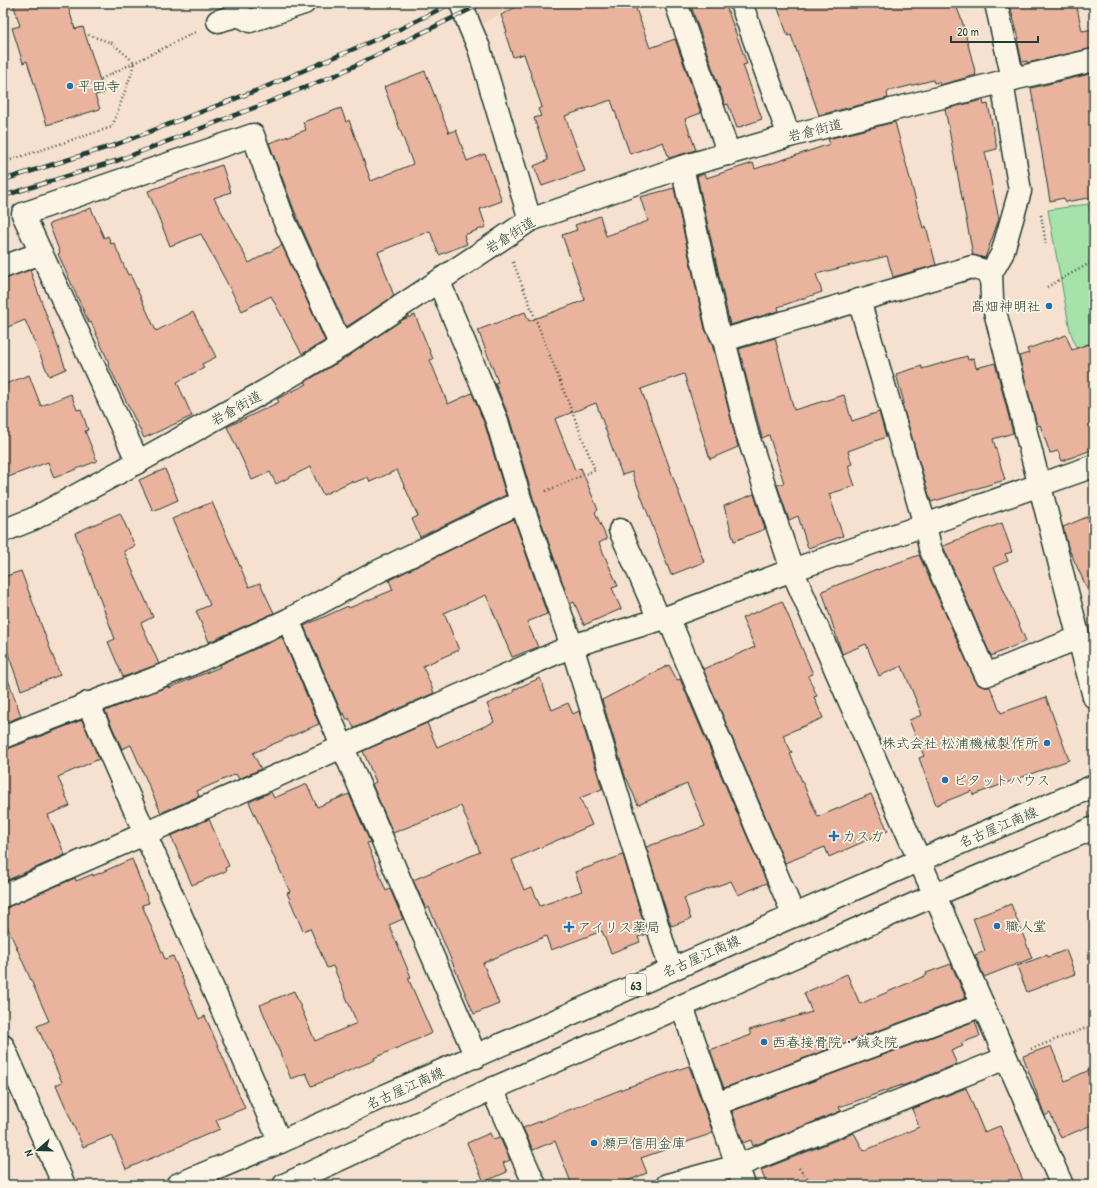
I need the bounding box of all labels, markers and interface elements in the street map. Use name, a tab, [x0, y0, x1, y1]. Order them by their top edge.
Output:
scale bar	[951, 18, 1038, 44]
text: 20 m	[957, 23, 979, 40]
place label: 平田寺	[78, 76, 120, 95]
marker: 平田寺	[65, 81, 75, 91]
street label: 岩倉街道	[785, 114, 844, 146]
street label: 岩倉街道	[481, 212, 539, 257]
place label: 髙畑神明社	[971, 296, 1041, 315]
marker: 髙畑神明社	[1044, 301, 1054, 311]
street label: 岩倉街道	[207, 386, 265, 429]
place label: 株式会社 松浦機械製作所	[882, 733, 1039, 752]
marker: 株式会社 松浦機械製作所	[1042, 738, 1052, 748]
place label: ピタットハウス	[953, 770, 1050, 789]
marker: ピタットハウス	[940, 775, 950, 785]
street label: 名古屋江南線	[955, 801, 1040, 852]
place label: カスガ	[842, 826, 884, 845]
marker: カスガ	[829, 831, 839, 841]
place label: 職人堂	[1005, 916, 1047, 935]
place label: アイリス薬局	[577, 917, 660, 936]
marker: 職人堂	[992, 921, 1002, 931]
marker: アイリス薬局	[564, 922, 574, 932]
street label: 名古屋江南線	[659, 930, 743, 981]
road number: 63	[626, 974, 646, 996]
place label: 西春接骨院・鍼灸院	[772, 1032, 898, 1051]
marker: 西春接骨院・鍼灸院	[759, 1037, 769, 1047]
street label: 名古屋江南線	[363, 1062, 447, 1113]
north arrow	[18, 1130, 58, 1170]
place label: 瀬戸信用金庫	[602, 1133, 686, 1152]
marker: 瀬戸信用金庫	[589, 1138, 599, 1148]
text: N	[21, 1148, 36, 1159]

